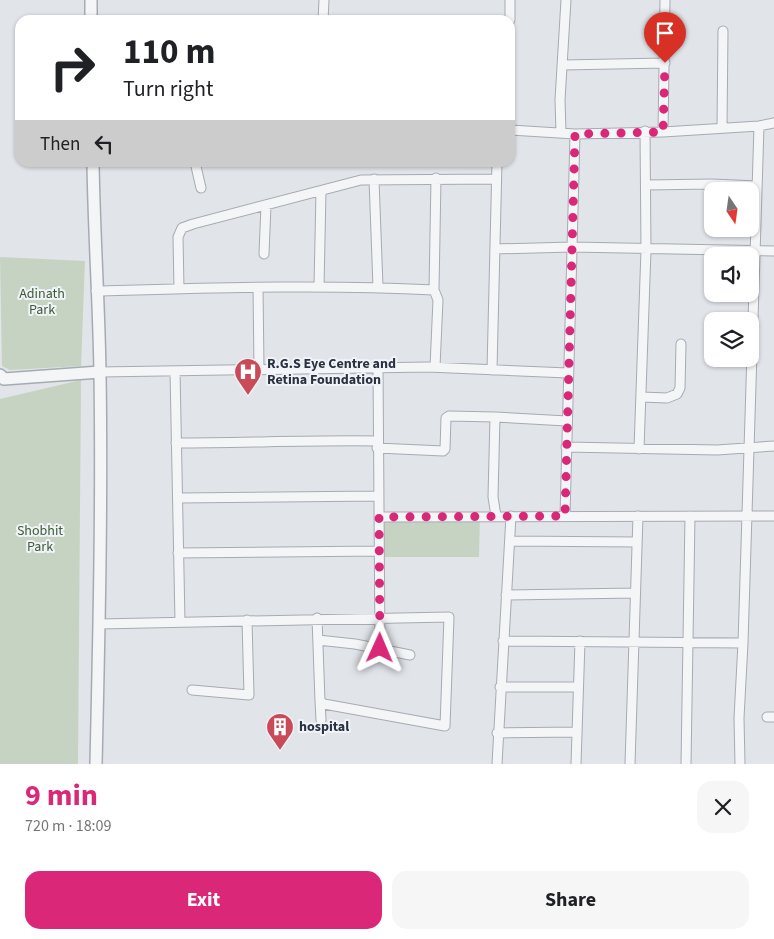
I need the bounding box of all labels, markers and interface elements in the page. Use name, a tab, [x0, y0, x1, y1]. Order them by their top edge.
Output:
pin	[644, 12, 686, 63]
icon: arrive	[651, 19, 679, 47]
text: 110 m	[123, 27, 215, 77]
icon: right	[40, 35, 105, 100]
text: Turn right	[123, 73, 213, 105]
icon: left	[90, 130, 118, 158]
text: Then	[40, 131, 80, 158]
north arrow	[704, 182, 759, 238]
map controls	[704, 182, 759, 367]
button: sound	[704, 247, 759, 302]
park label: Adinath Park	[19, 284, 65, 320]
button: layers	[704, 312, 759, 367]
place label: R.G.S Eye Centre and Retina Foundation	[267, 354, 396, 390]
hospital icon: R.G.S Eye Centre and Retina Foundation	[233, 357, 263, 396]
park label: Shobhit Park	[17, 521, 63, 557]
position arrow	[353, 621, 405, 673]
building icon: hospital	[265, 712, 295, 751]
place label: hospital	[299, 717, 349, 737]
text: 9 min	[25, 774, 98, 817]
button: close	[697, 781, 749, 833]
text: 720 m · 18:09	[25, 815, 112, 837]
button: Exit	[25, 871, 382, 929]
button: Share	[392, 871, 749, 929]

